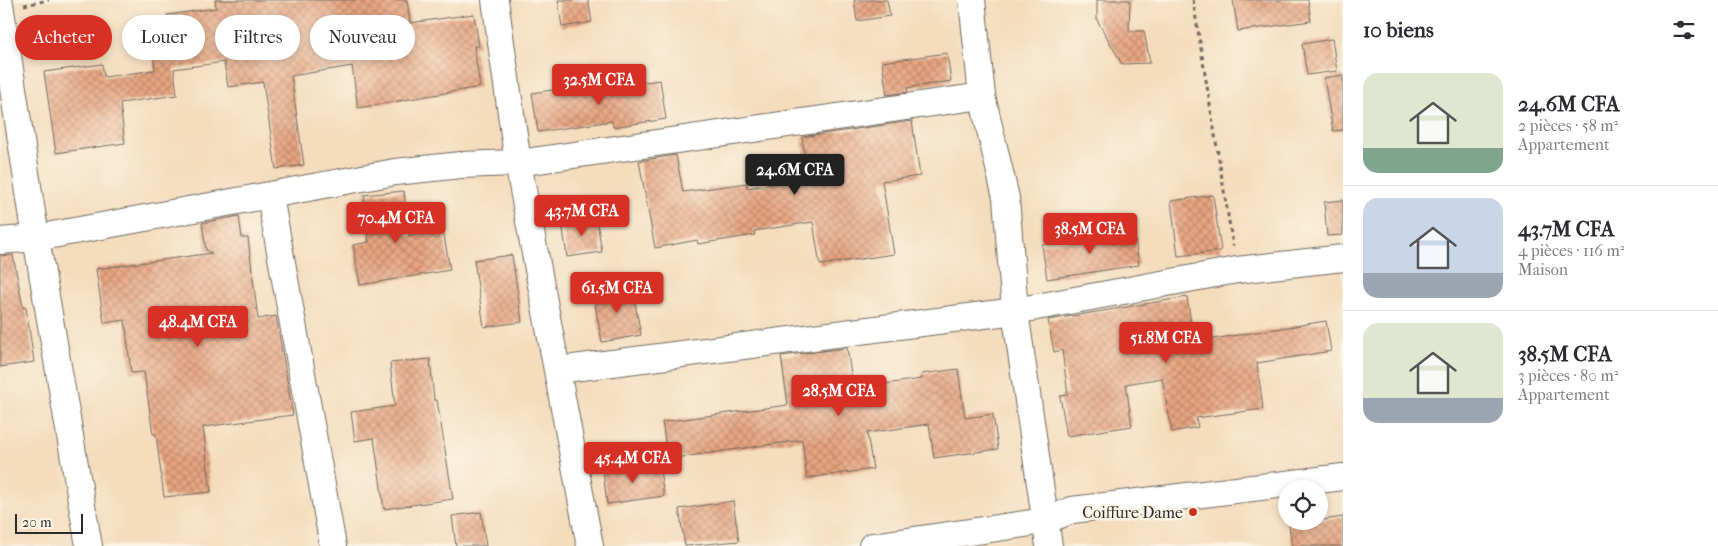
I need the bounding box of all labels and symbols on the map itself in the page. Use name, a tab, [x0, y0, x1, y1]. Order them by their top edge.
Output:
pin: 32.5M CFA	[542, 64, 656, 106]
pin: 24.6M CFA	[738, 154, 852, 196]
pin: 43.7M CFA	[525, 194, 639, 237]
pin: 70.4M CFA	[339, 202, 453, 244]
pin: 38.5M CFA	[1033, 212, 1147, 255]
pin: 61.5M CFA	[560, 272, 674, 314]
pin: 48.4M CFA	[141, 306, 255, 348]
pin: 51.8M CFA	[1109, 322, 1223, 364]
pin: 28.5M CFA	[782, 374, 896, 417]
pin: 45.4M CFA	[576, 442, 690, 484]
place label: Coiffure Dame	[1082, 503, 1183, 522]
marker: Coiffure Dame	[1187, 506, 1199, 518]
scale bar	[15, 511, 82, 534]

